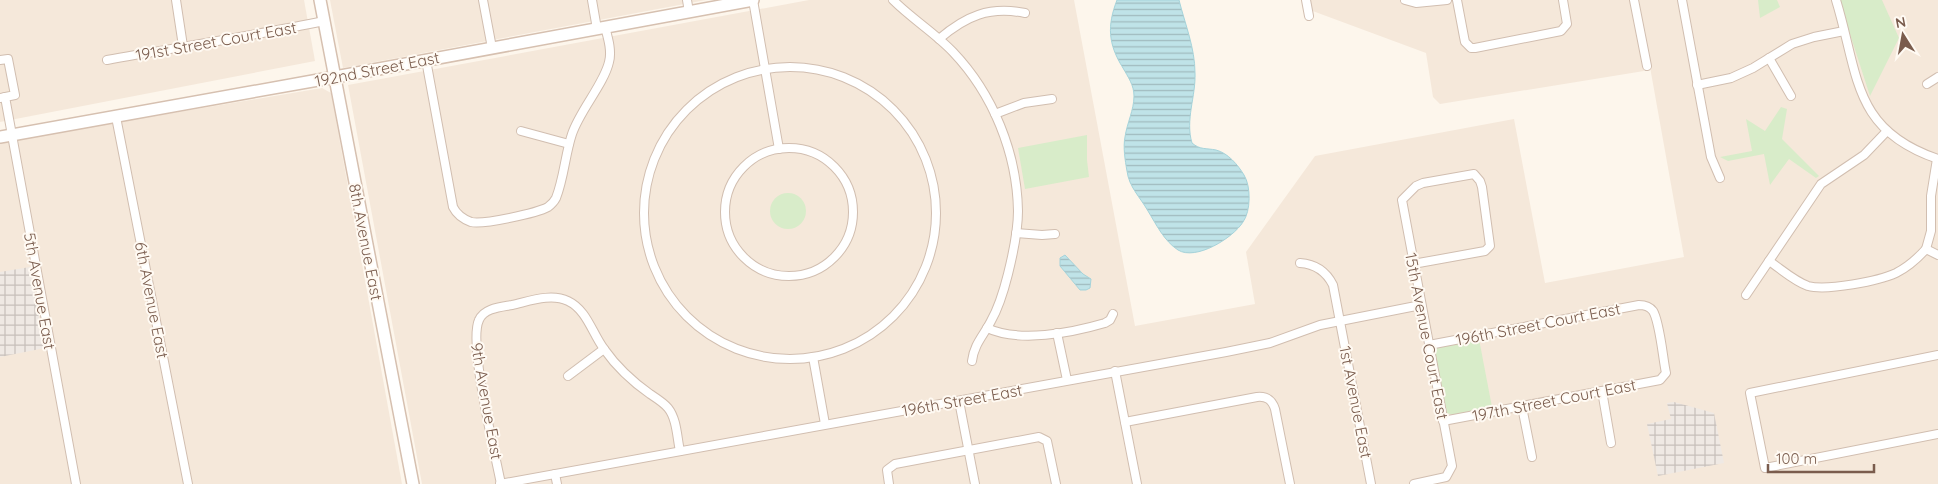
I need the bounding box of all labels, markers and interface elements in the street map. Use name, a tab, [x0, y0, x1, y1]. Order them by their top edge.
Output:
north arrow	[1878, 10, 1928, 60]
text: N	[1894, 12, 1907, 32]
street label: 191st Street Court East	[134, 17, 298, 65]
street label: 192nd Street East	[313, 47, 441, 91]
street label: 8th Avenue East	[345, 182, 387, 302]
street label: 5th Avenue East	[20, 231, 60, 351]
street label: 6th Avenue East	[131, 240, 173, 360]
street label: 15th Avenue Court East	[1401, 251, 1453, 421]
street label: 196th Street Court East	[1454, 298, 1622, 350]
street label: 9th Avenue East	[467, 341, 507, 461]
street label: 1st Avenue East	[1335, 344, 1377, 460]
street label: 197th Street Court East	[1470, 374, 1638, 426]
street label: 196th Street East	[900, 380, 1024, 420]
scale bar	[1768, 442, 1874, 474]
text: 100 m	[1776, 449, 1817, 468]

